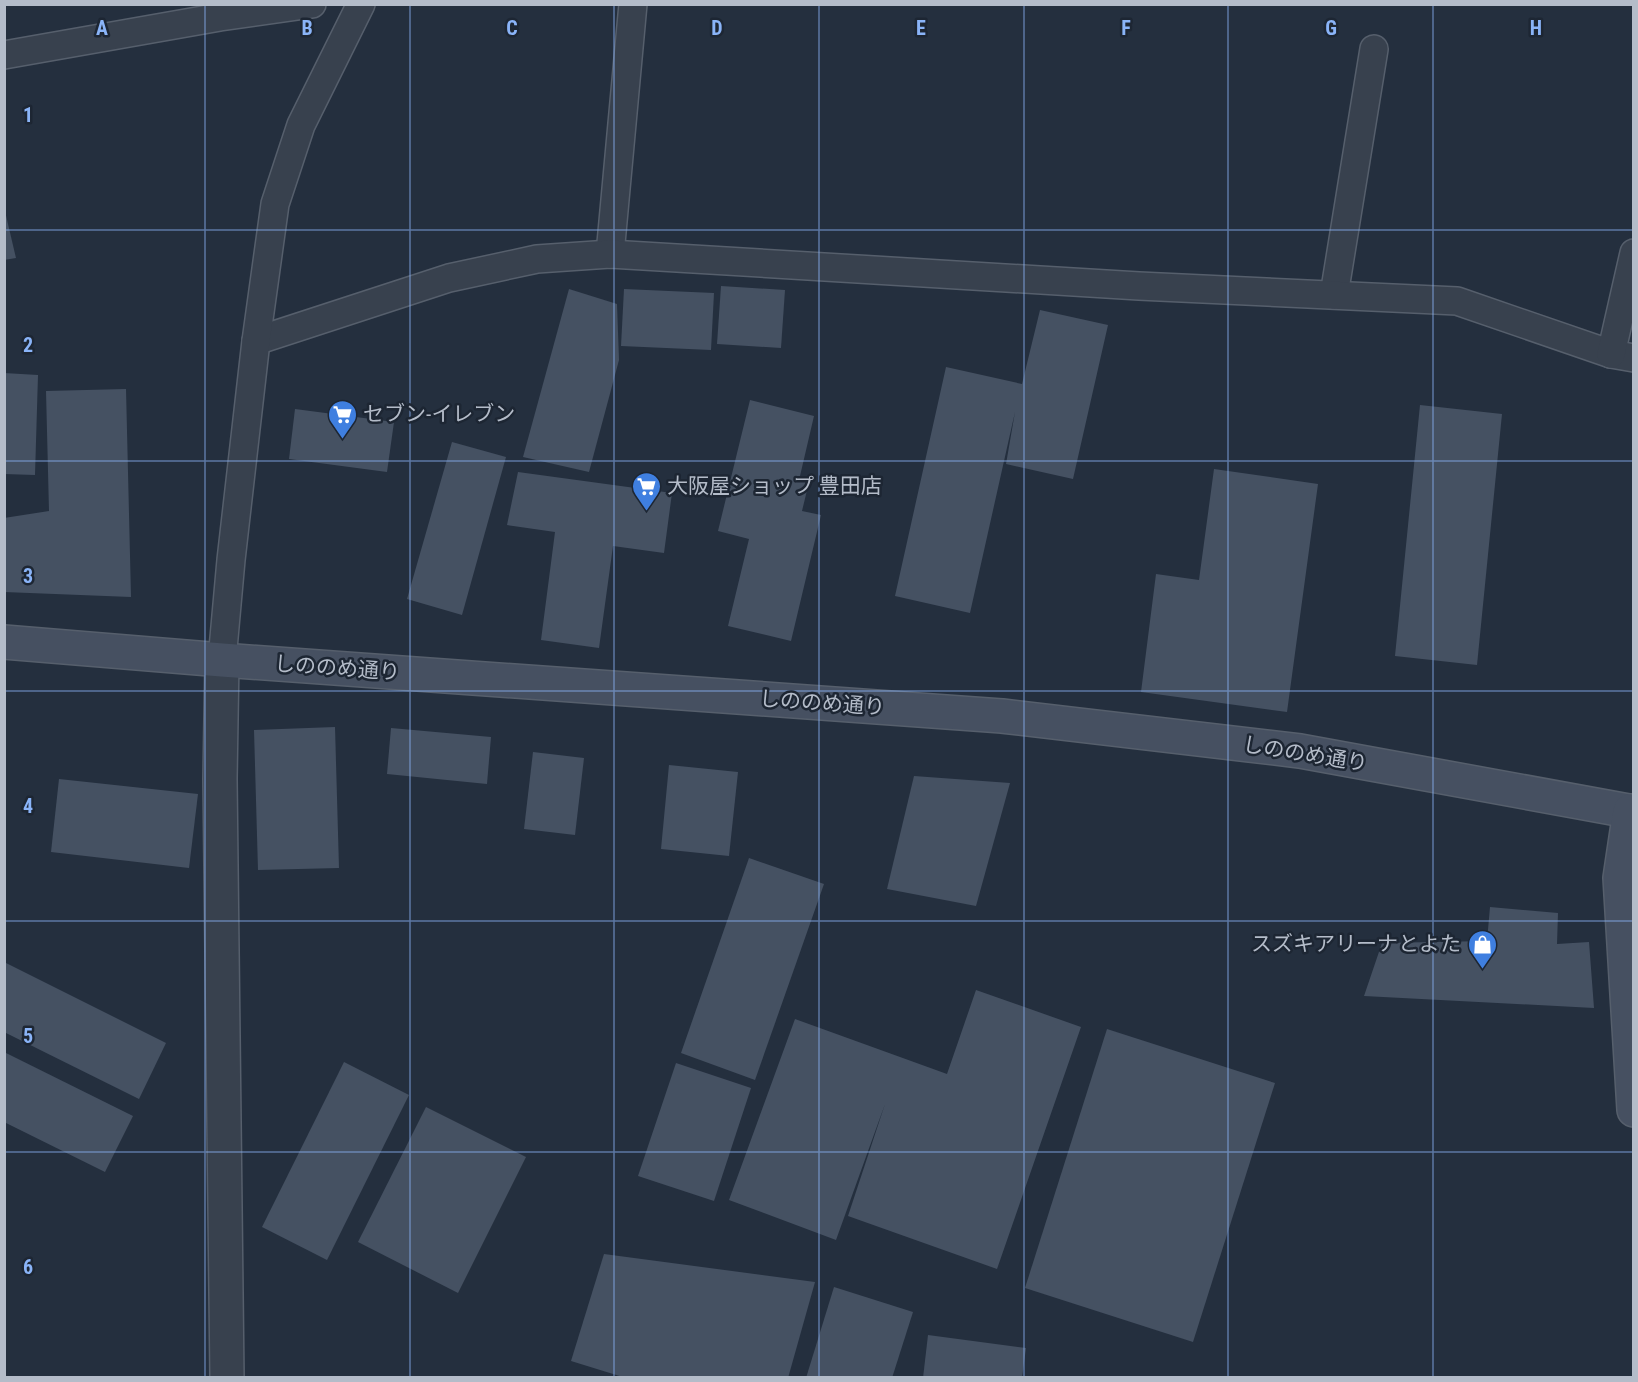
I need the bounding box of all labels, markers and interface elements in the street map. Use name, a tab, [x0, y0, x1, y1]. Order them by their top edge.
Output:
text: A	[96, 16, 108, 40]
text: B	[301, 16, 313, 40]
text: C	[506, 16, 518, 40]
text: D	[711, 16, 723, 40]
text: E	[916, 16, 926, 40]
text: F	[1121, 16, 1131, 40]
text: G	[1325, 16, 1337, 40]
text: H	[1530, 16, 1542, 40]
text: 1	[23, 103, 33, 127]
text: 2	[23, 333, 33, 357]
supermarket icon: セブン-イレブン	[326, 398, 358, 440]
place label: セブン-イレブン	[363, 402, 515, 426]
supermarket icon: 大阪屋ショップ 豊田店	[630, 470, 662, 512]
place label: 大阪屋ショップ 豊田店	[667, 474, 882, 498]
text: 3	[23, 564, 33, 588]
street label: しののめ通り	[273, 652, 401, 684]
street label: しののめ通り	[758, 687, 886, 719]
street label: しののめ通り	[1241, 732, 1369, 776]
text: 4	[23, 794, 33, 818]
shop icon: スズキアリーナとよた	[1466, 928, 1498, 970]
place label: スズキアリーナとよた	[1251, 932, 1461, 956]
text: 5	[23, 1024, 33, 1048]
text: 6	[23, 1255, 33, 1279]

